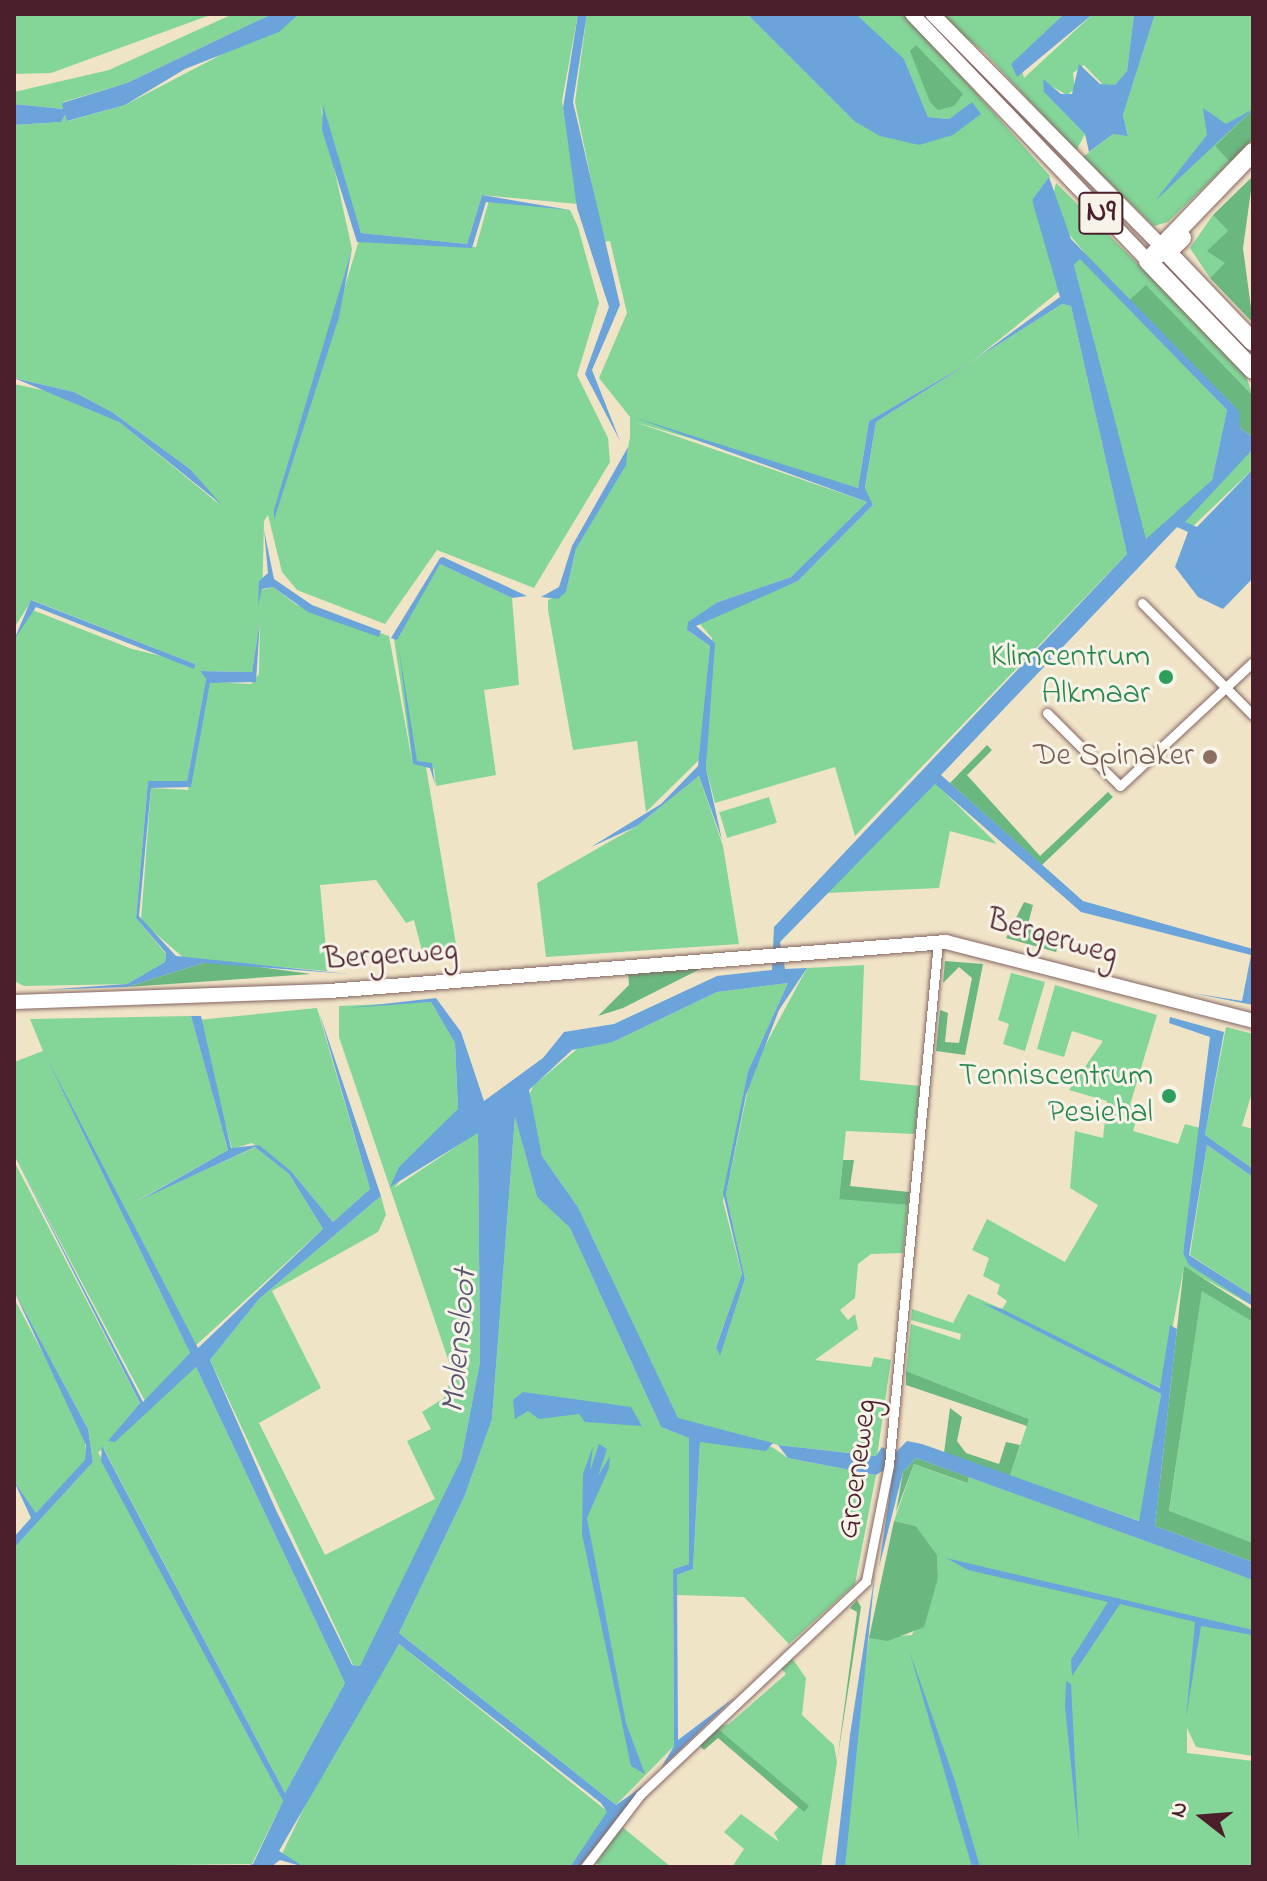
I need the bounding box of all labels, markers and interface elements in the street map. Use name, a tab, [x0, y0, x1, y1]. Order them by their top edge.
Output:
road number: N9	[1077, 187, 1125, 239]
place label: Klimcentrum Alkmaar	[990, 640, 1150, 715]
marker: Klimcentrum Alkmaar	[1157, 668, 1175, 686]
place label: De Spinaker	[1033, 738, 1194, 776]
marker: De Spinaker	[1201, 748, 1219, 766]
street label: Bergerweg	[982, 902, 1122, 976]
street label: Bergerweg	[323, 933, 459, 981]
place label: Tenniscentrum Pesiehal	[959, 1059, 1153, 1134]
marker: Tenniscentrum Pesiehal	[1160, 1087, 1178, 1105]
water label: Molensloot	[434, 1267, 488, 1415]
street label: Groeneweg	[830, 1397, 888, 1541]
north arrow	[1163, 1777, 1243, 1857]
text: N	[1163, 1798, 1198, 1822]

